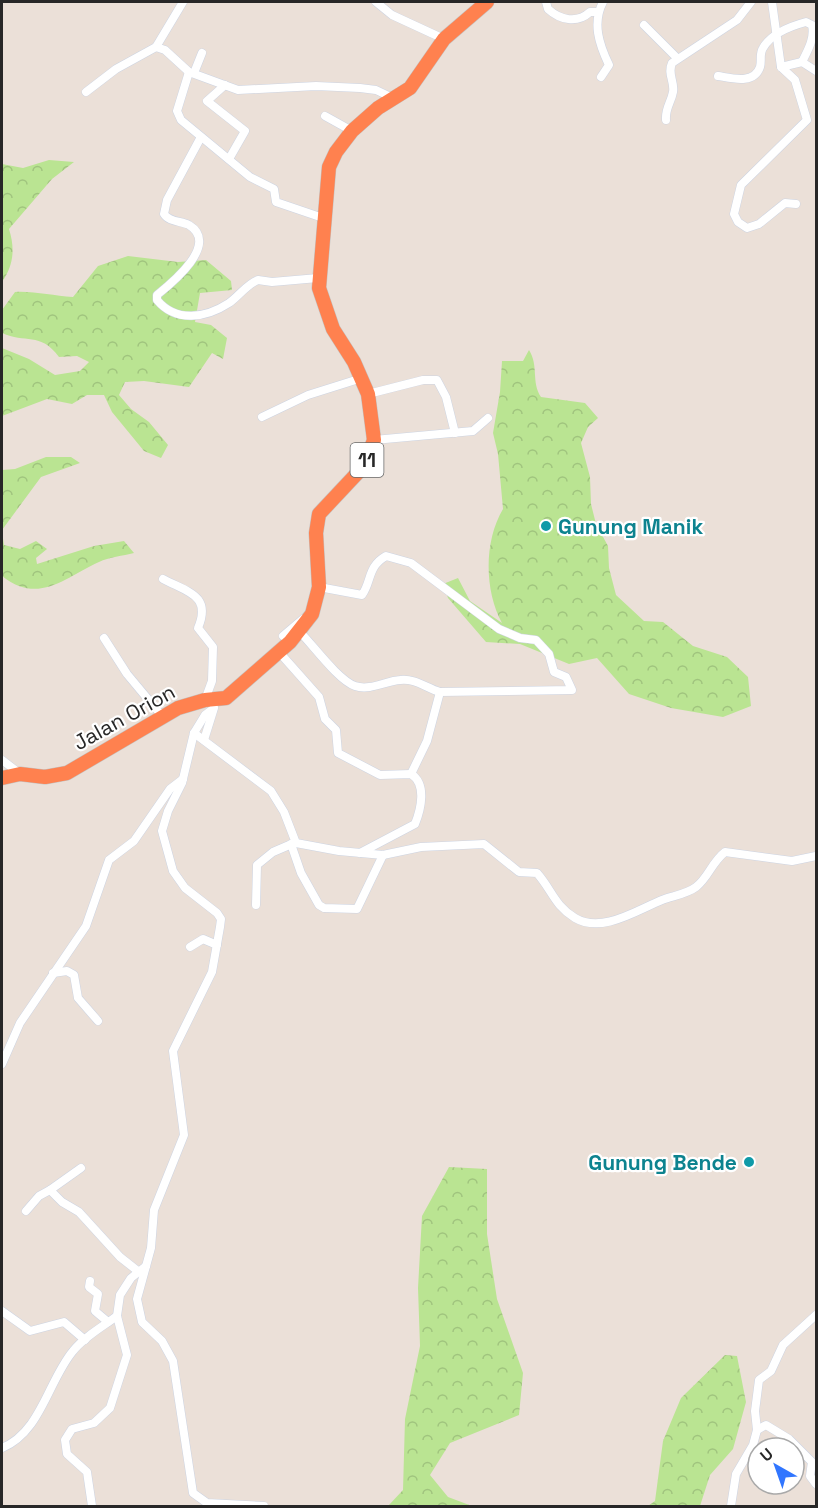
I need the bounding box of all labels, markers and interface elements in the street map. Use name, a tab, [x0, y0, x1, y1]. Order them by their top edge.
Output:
road number: 11	[350, 443, 384, 477]
place label: Gunung Manik	[558, 513, 703, 540]
marker: Gunung Manik	[539, 519, 553, 533]
street label: Jalan Orion	[68, 678, 180, 756]
place label: Gunung Bende	[588, 1149, 737, 1176]
marker: Gunung Bende	[742, 1155, 756, 1169]
north arrow	[746, 1436, 806, 1496]
text: U	[756, 1443, 778, 1466]

